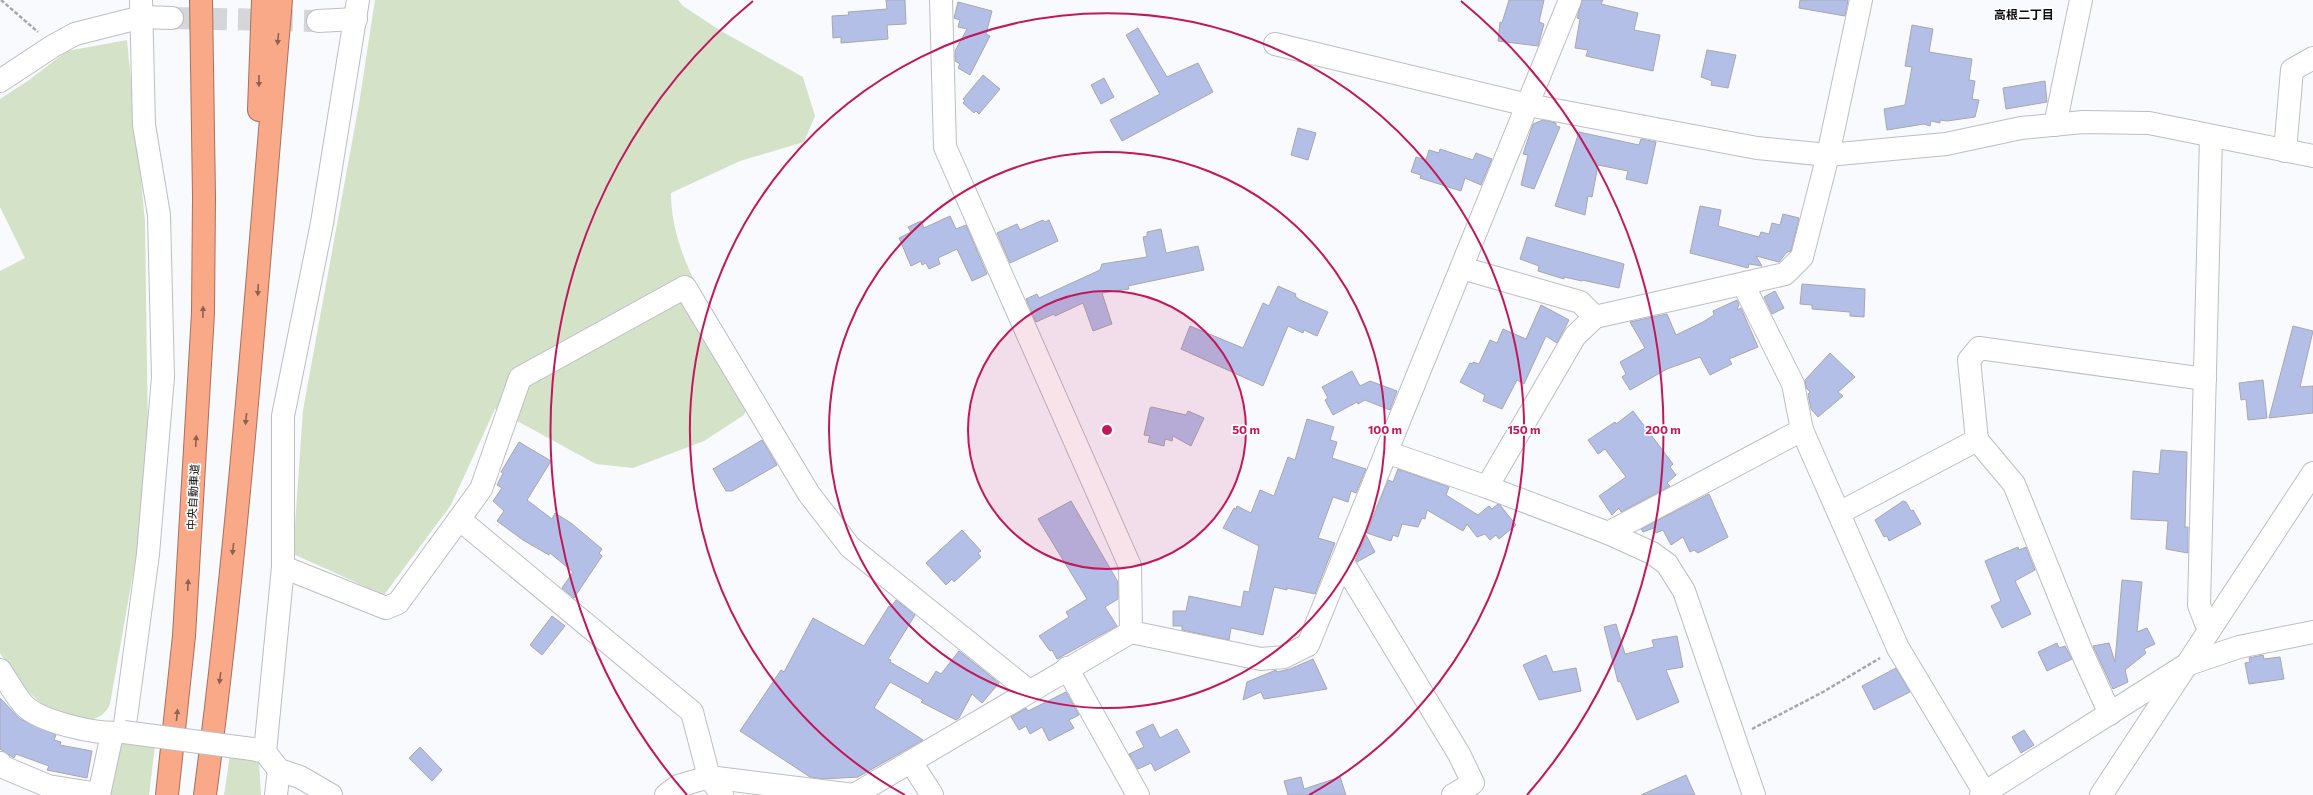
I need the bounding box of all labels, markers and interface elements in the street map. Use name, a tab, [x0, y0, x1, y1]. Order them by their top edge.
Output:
district label: 高根二丁目	[1994, 7, 2054, 21]
one-way arrow	[275, 33, 281, 45]
one-way arrow	[256, 75, 262, 88]
one-way arrow	[254, 284, 261, 296]
one-way arrow	[200, 305, 206, 318]
one-way arrow	[243, 413, 250, 425]
text: 50 m	[1232, 422, 1260, 436]
text: 100 m	[1368, 422, 1402, 436]
text: 150 m	[1507, 422, 1541, 436]
text: 200 m	[1645, 422, 1681, 436]
centre of rings	[1100, 423, 1114, 437]
one-way arrow	[193, 435, 200, 447]
street label: 中央自動車道	[184, 464, 201, 530]
one-way arrow	[230, 543, 237, 555]
one-way arrow	[184, 579, 191, 591]
one-way arrow	[216, 672, 223, 684]
one-way arrow	[173, 709, 180, 721]

